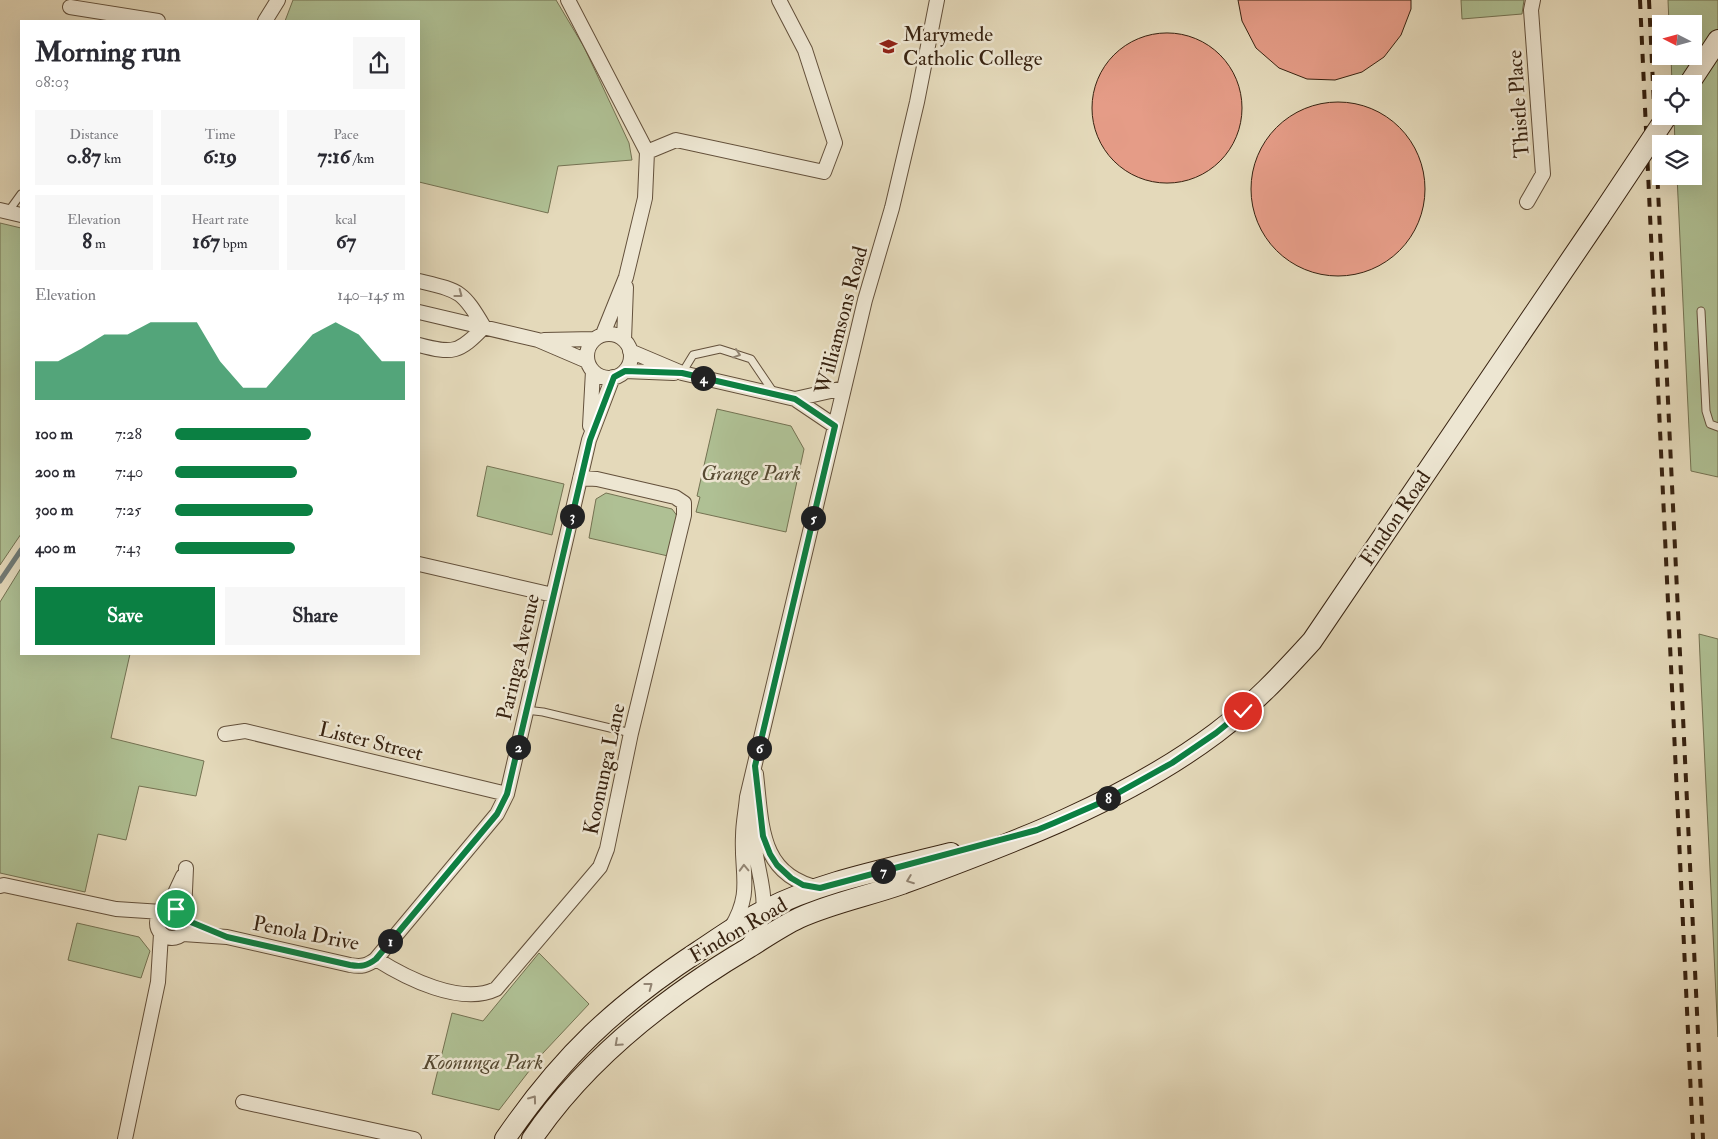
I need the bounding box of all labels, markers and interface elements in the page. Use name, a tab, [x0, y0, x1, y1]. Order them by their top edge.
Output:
north arrow	[1652, 15, 1702, 65]
map controls	[1652, 15, 1702, 185]
place label: Marymede Catholic College	[903, 21, 1043, 72]
text: Morning run	[35, 35, 181, 70]
school or university icon: Marymede Catholic College	[879, 36, 899, 56]
button: share	[353, 37, 405, 89]
street label: Thistle Place	[1501, 49, 1536, 159]
text: 08:03	[35, 72, 69, 92]
button: locate	[1652, 75, 1702, 125]
text: Distance	[70, 126, 118, 143]
text: Time	[205, 126, 235, 143]
text: Pace	[333, 126, 359, 143]
button: layers	[1652, 135, 1702, 185]
text: 0.87	[67, 143, 101, 170]
text: 6:19	[203, 143, 237, 170]
text: 7:16	[318, 143, 350, 170]
text: km	[101, 150, 121, 167]
text: /km	[350, 150, 374, 167]
text: Elevation	[67, 211, 121, 228]
text: Heart rate	[192, 211, 249, 228]
text: kcal	[335, 211, 357, 228]
text: 8	[82, 228, 92, 255]
text: 167	[192, 228, 220, 255]
text: 67	[336, 228, 356, 255]
text: m	[92, 235, 106, 252]
text: bpm	[220, 235, 248, 252]
street label: Williamsons Road	[809, 243, 874, 398]
text: Elevation	[35, 285, 96, 305]
text: 140–145 m	[337, 285, 405, 305]
one-way arrow	[453, 288, 462, 297]
one-way arrow	[732, 349, 740, 359]
pin: 4	[690, 366, 716, 390]
text: 4	[700, 370, 707, 387]
text: 100 m	[35, 424, 73, 444]
text: 7:28	[115, 424, 142, 444]
park label: Grange Park	[701, 460, 801, 487]
text: 200 m	[35, 462, 75, 482]
text: 7:40	[115, 462, 143, 482]
street label: Findon Road	[1354, 465, 1437, 571]
text: 300 m	[35, 500, 73, 520]
text: 7:25	[115, 500, 141, 520]
pin: 3	[560, 504, 584, 528]
pin: 5	[800, 506, 826, 530]
text: 3	[570, 508, 575, 525]
text: 5	[810, 510, 817, 527]
text: 400 m	[35, 538, 76, 558]
text: 7:43	[115, 538, 141, 558]
button: Save	[35, 587, 215, 645]
button: Share	[225, 587, 405, 645]
street label: Paringa Avenue	[491, 591, 546, 723]
pin	[1222, 690, 1264, 732]
icon: check	[1229, 697, 1257, 725]
street label: Koonunga Lane	[577, 701, 632, 837]
street label: Lister Street	[316, 716, 426, 768]
pin: 2	[506, 734, 530, 760]
pin: 6	[746, 736, 772, 760]
text: 2	[515, 739, 522, 756]
text: 6	[756, 740, 763, 757]
pin: 8	[1096, 786, 1120, 810]
text: 8	[1105, 790, 1112, 807]
pin: 7	[870, 858, 896, 884]
text: 7	[880, 863, 887, 880]
one-way arrow	[739, 864, 750, 872]
one-way arrow	[907, 874, 915, 884]
pin	[155, 888, 197, 930]
street label: Findon Road	[684, 891, 793, 969]
icon: arrive	[162, 895, 190, 923]
street label: Penola Drive	[250, 910, 362, 957]
pin: 1	[378, 928, 402, 954]
text: 1	[388, 933, 393, 950]
one-way arrow	[643, 983, 652, 991]
one-way arrow	[615, 1037, 624, 1046]
park label: Koonunga Park	[422, 1049, 543, 1076]
one-way arrow	[528, 1096, 536, 1105]

